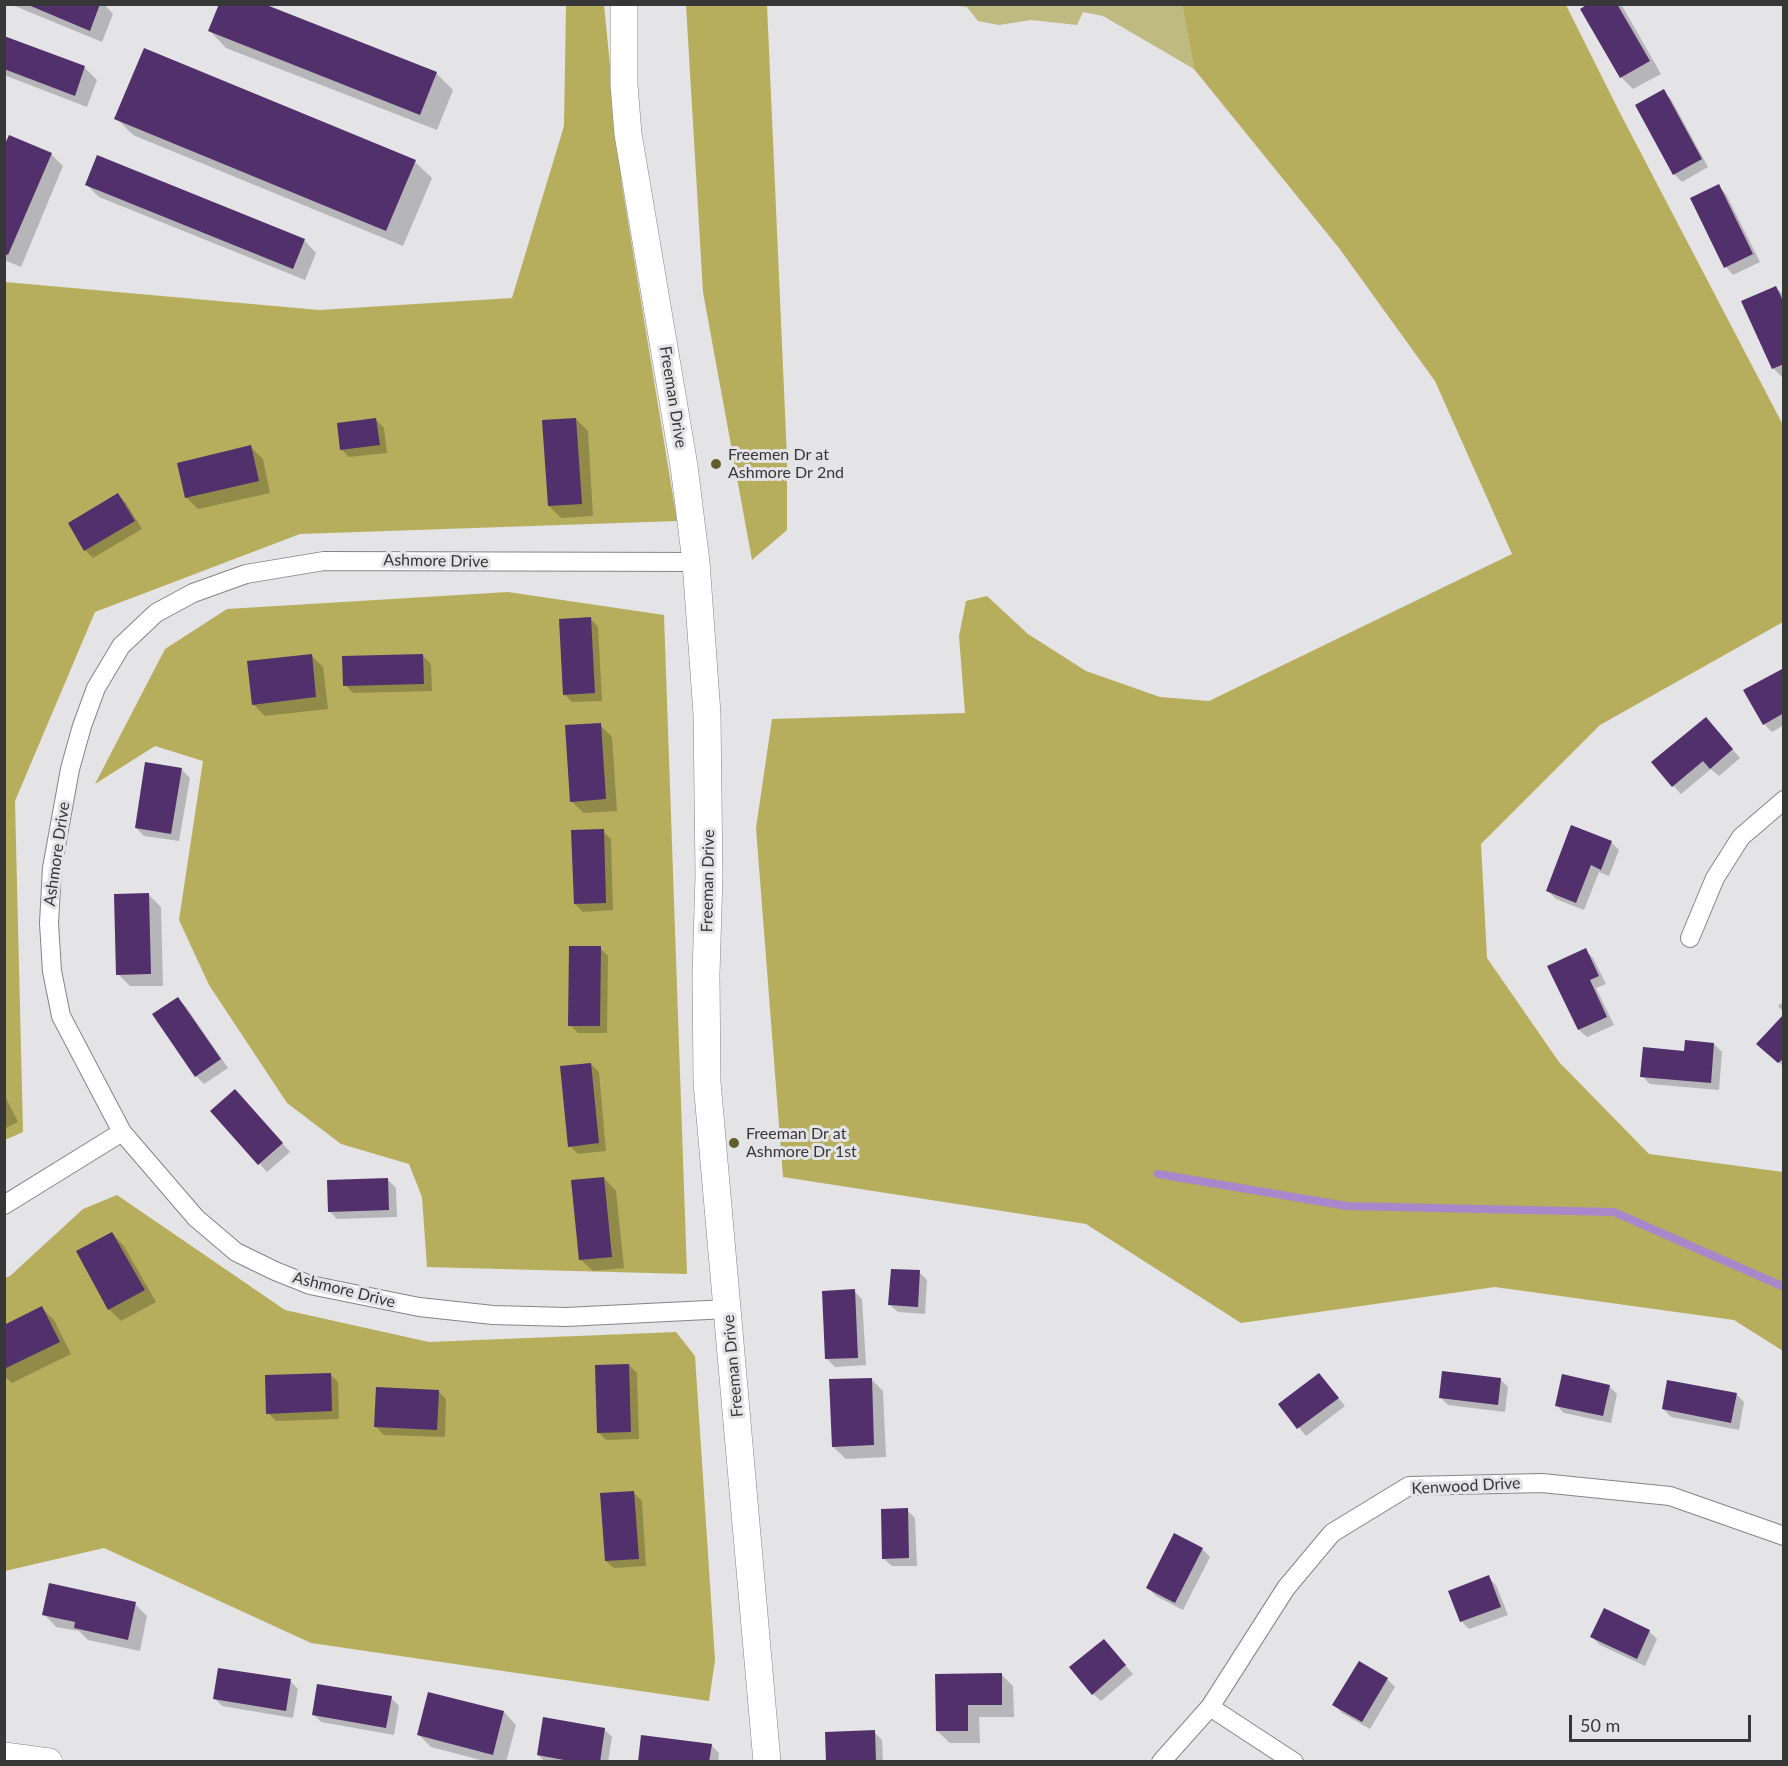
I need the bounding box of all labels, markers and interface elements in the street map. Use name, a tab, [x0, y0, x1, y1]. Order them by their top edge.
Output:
street label: Freeman Drive	[655, 345, 691, 449]
place label: Freemen Dr at Ashmore Dr 2nd	[728, 445, 844, 483]
marker: Freemen Dr at Ashmore Dr 2nd	[709, 457, 723, 471]
street label: Ashmore Drive	[383, 550, 489, 572]
street label: Ashmore Drive	[40, 801, 74, 907]
street label: Freeman Drive	[698, 829, 718, 933]
place label: Freeman Dr at Ashmore Dr 1st	[746, 1124, 857, 1162]
marker: Freeman Dr at Ashmore Dr 1st	[727, 1136, 741, 1150]
street label: Ashmore Drive	[291, 1268, 397, 1312]
street label: Freeman Drive	[719, 1314, 747, 1418]
street label: Kenwood Drive	[1411, 1474, 1521, 1498]
scale bar	[1572, 1703, 1754, 1741]
text: 50 m	[1580, 1714, 1620, 1736]

